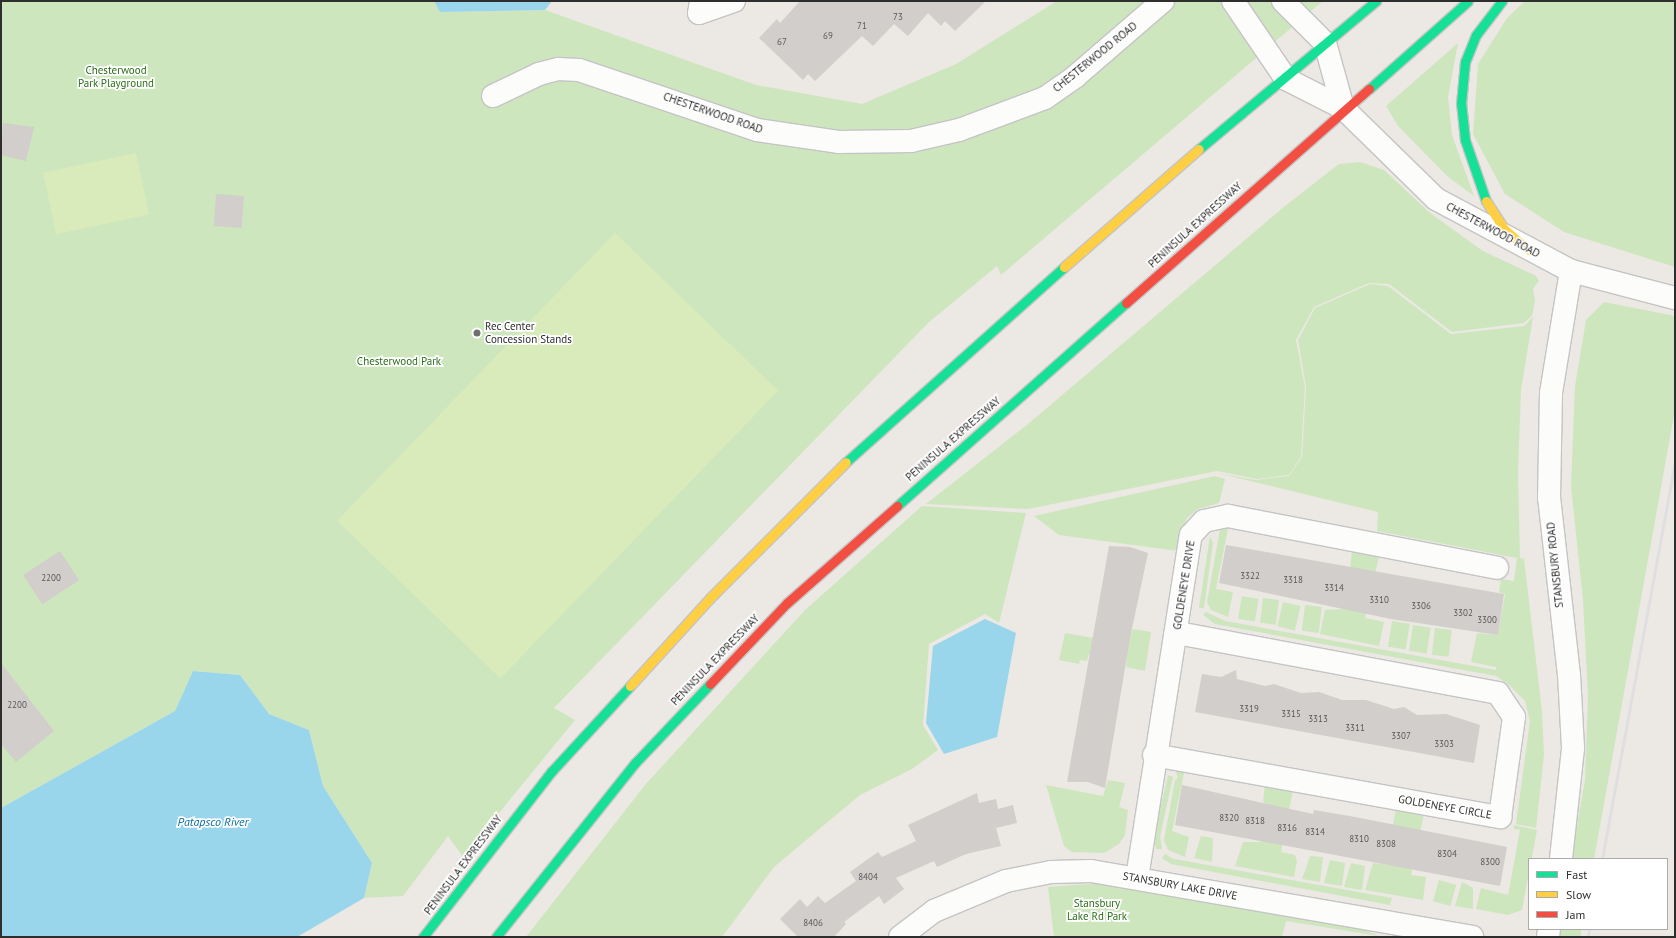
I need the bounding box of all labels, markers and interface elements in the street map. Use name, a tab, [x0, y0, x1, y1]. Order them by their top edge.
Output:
house number: 73	[893, 12, 903, 22]
street label: CHESTERWOOD ROAD	[1050, 19, 1140, 95]
house number: 71	[857, 21, 867, 31]
house number: 69	[823, 31, 833, 41]
house number: 67	[777, 37, 787, 47]
park label: Chesterwood Park Playground	[78, 64, 154, 90]
street label: CHESTERWOOD ROAD	[661, 90, 765, 136]
street label: PENINSULA EXPRESSWAY	[1145, 179, 1245, 271]
street label: CHESTERWOOD ROAD	[1444, 200, 1542, 260]
place label: Rec Center Concession Stands	[485, 320, 572, 346]
marker: Rec Center Concession Stands	[472, 328, 482, 338]
park label: Chesterwood Park	[357, 354, 441, 368]
street label: PENINSULA EXPRESSWAY	[903, 394, 1003, 484]
street label: STANSBURY ROAD	[1544, 521, 1566, 609]
street label: GOLDENEYE DRIVE	[1170, 539, 1198, 631]
house number: 3322	[1240, 571, 1260, 581]
house number: 2200	[41, 573, 61, 583]
house number: 3318	[1283, 575, 1303, 585]
house number: 3314	[1324, 583, 1344, 593]
house number: 3310	[1369, 595, 1389, 605]
house number: 3306	[1411, 601, 1431, 611]
house number: 3302	[1453, 608, 1473, 618]
street label: PENINSULA EXPRESSWAY	[668, 612, 762, 708]
house number: 3300	[1477, 615, 1497, 625]
house number: 2200	[7, 700, 27, 710]
house number: 3319	[1239, 704, 1259, 714]
house number: 3315	[1281, 709, 1301, 719]
house number: 3313	[1308, 714, 1328, 724]
house number: 3311	[1345, 723, 1365, 733]
house number: 3307	[1391, 731, 1411, 741]
house number: 3303	[1434, 739, 1454, 749]
street label: GOLDENEYE CIRCLE	[1397, 792, 1493, 822]
street label: PENINSULA EXPRESSWAY	[421, 812, 505, 918]
house number: 8320	[1219, 813, 1239, 823]
water label: Patapsco River	[178, 815, 248, 829]
house number: 8318	[1245, 816, 1265, 826]
house number: 8316	[1277, 823, 1297, 833]
house number: 8314	[1305, 827, 1325, 837]
house number: 8310	[1349, 834, 1369, 844]
house number: 8308	[1376, 839, 1396, 849]
house number: 8304	[1437, 849, 1457, 859]
house number: 8300	[1480, 857, 1500, 867]
legend	[1528, 858, 1668, 930]
text: Fast	[1566, 867, 1587, 882]
street label: STANSBURY LAKE DRIVE	[1122, 869, 1238, 903]
house number: 8404	[858, 872, 878, 882]
text: Slow	[1566, 887, 1591, 902]
park label: Stansbury Lake Rd Park	[1067, 897, 1127, 923]
text: Jam	[1566, 907, 1585, 922]
house number: 8406	[803, 918, 823, 928]

